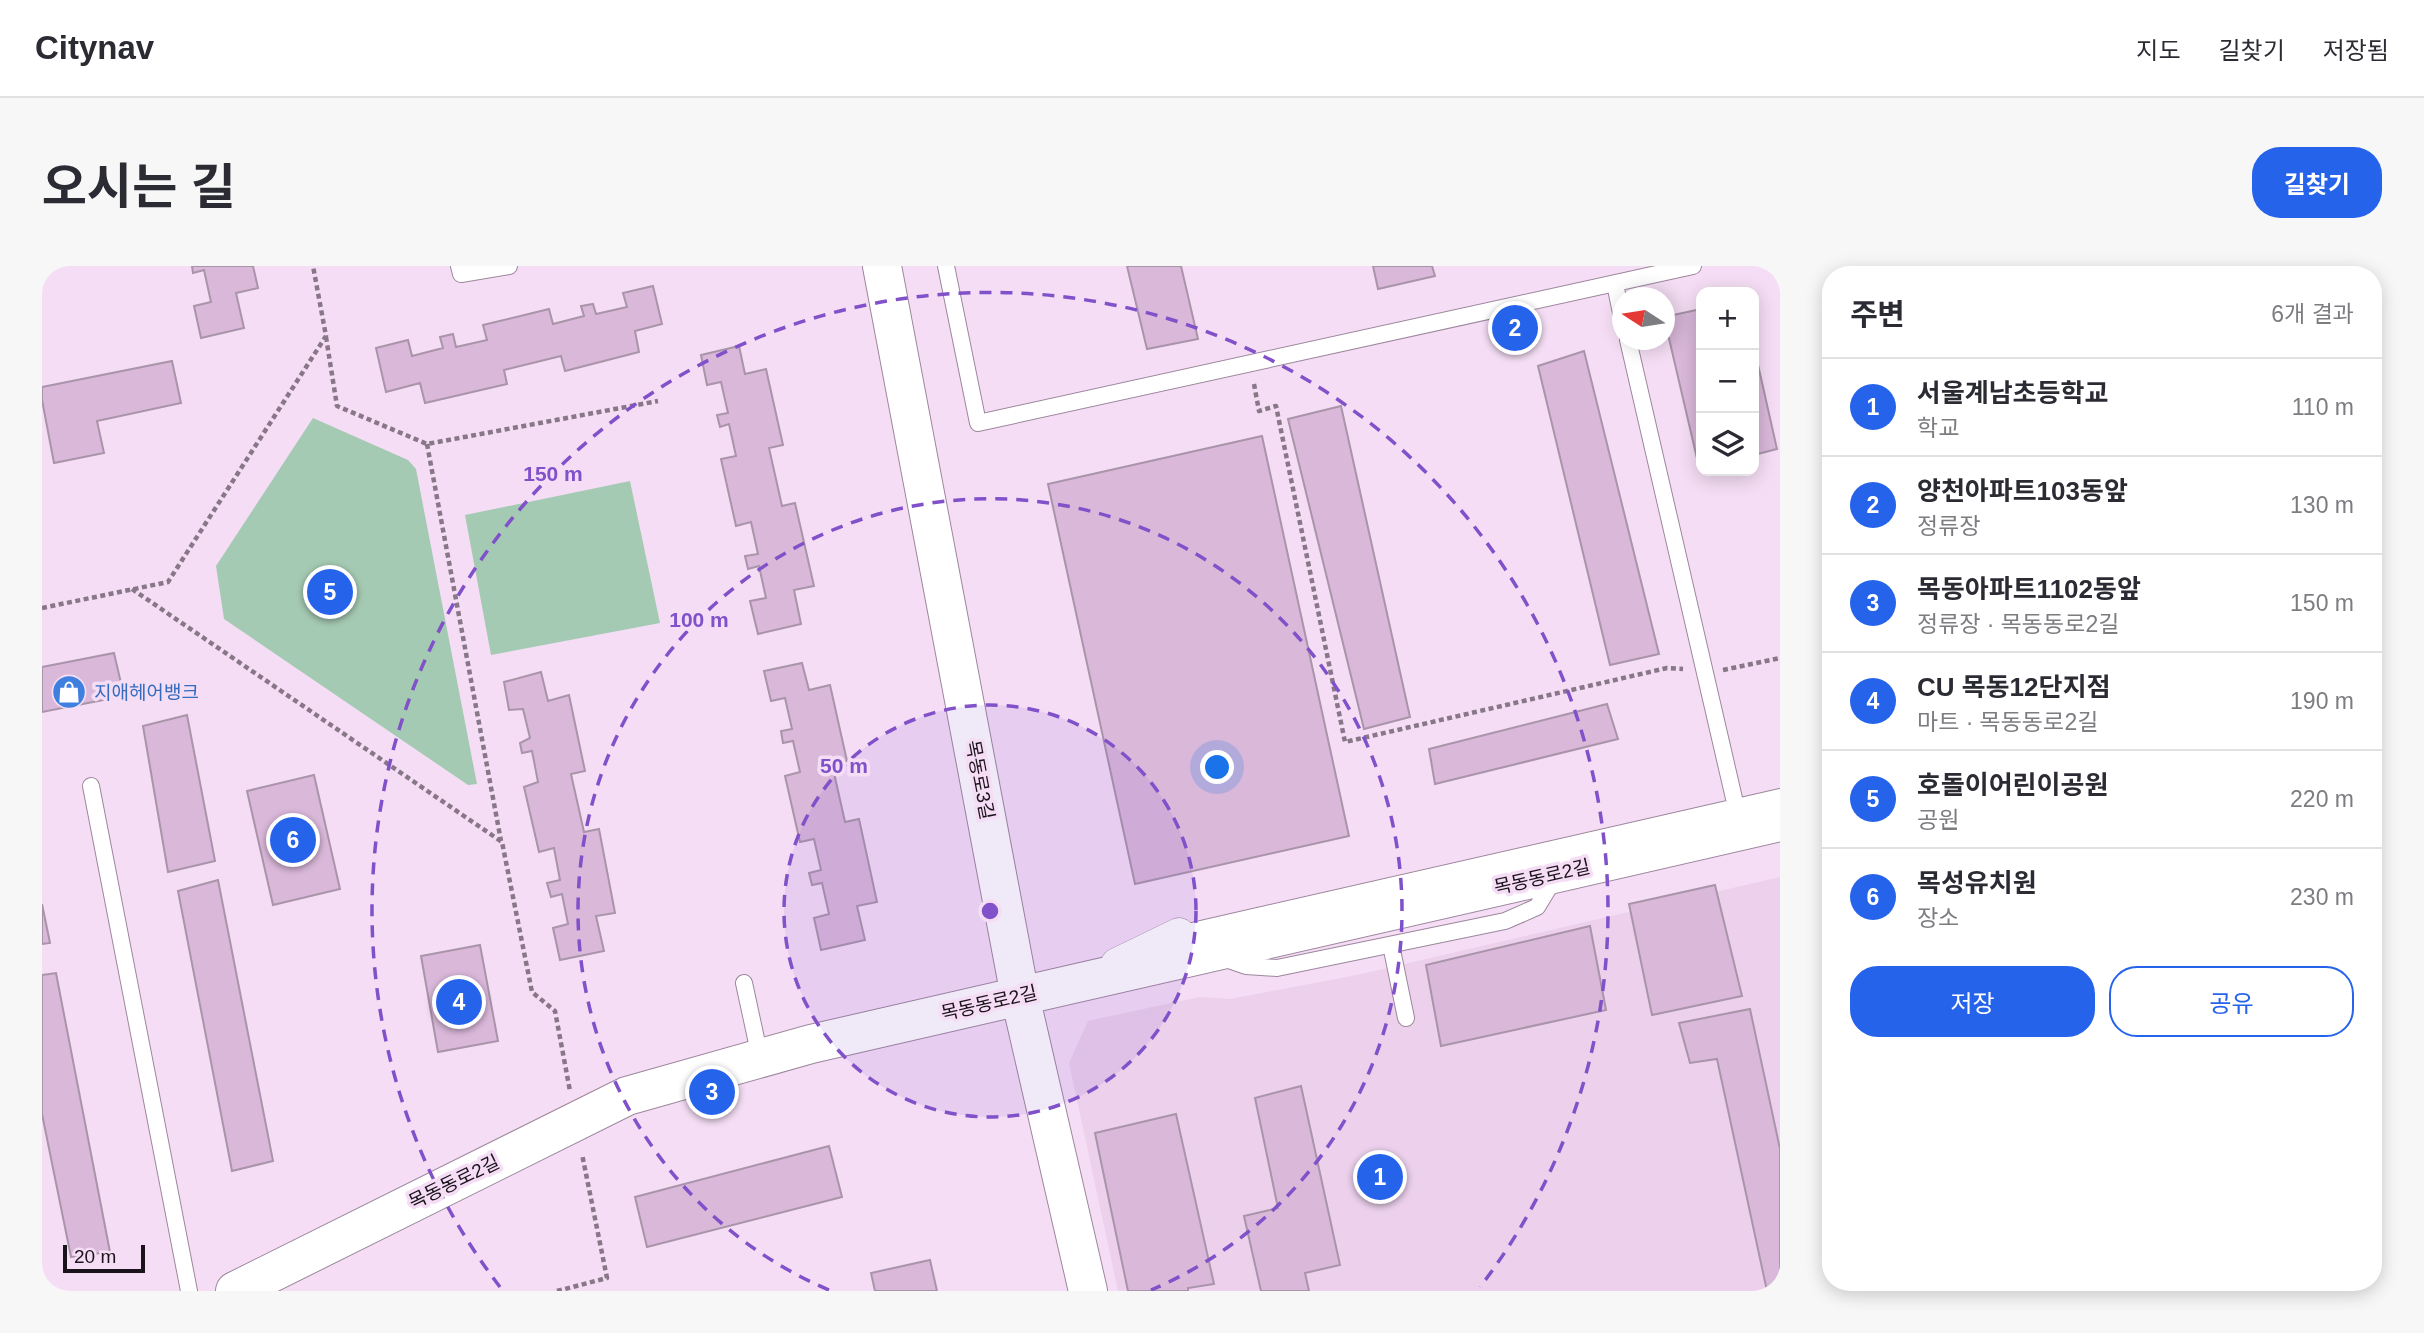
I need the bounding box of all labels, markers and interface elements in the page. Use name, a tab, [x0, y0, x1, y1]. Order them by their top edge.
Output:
text: Citynav	[35, 29, 154, 66]
text: 지도	[2136, 37, 2181, 64]
text: 길찾기	[2219, 37, 2285, 64]
text: 저장됨	[2323, 37, 2389, 64]
button: 길찾기	[2252, 147, 2382, 218]
text: 오시는 길	[42, 160, 236, 214]
north arrow	[1612, 287, 1675, 350]
map controls	[1696, 287, 1759, 476]
button: +	[1696, 287, 1759, 350]
text: 주변	[1850, 298, 1905, 331]
text: 6개 결과	[2271, 301, 2354, 327]
pin: 2	[1492, 302, 1538, 354]
button: −	[1696, 350, 1759, 413]
text: 서울계남초등학교	[1917, 378, 2108, 408]
text: 1	[1867, 394, 1879, 420]
text: 110 m	[2292, 394, 2354, 420]
button: layers	[1696, 413, 1759, 476]
text: 학교	[1917, 415, 1959, 441]
text: 150 m	[523, 462, 583, 485]
text: 양천아파트103동앞	[1917, 476, 2128, 506]
text: 2	[1867, 492, 1879, 518]
text: 130 m	[2290, 492, 2354, 518]
text: 정류장	[1917, 513, 1980, 539]
pin: 5	[307, 566, 353, 618]
text: 목동아파트1102동앞	[1917, 574, 2141, 604]
text: 3	[1867, 590, 1879, 616]
text: 150 m	[2290, 590, 2354, 616]
text: 100 m	[669, 608, 729, 631]
text: 정류장 · 목동동로2길	[1917, 611, 2120, 637]
text: CU 목동12단지점	[1917, 672, 2110, 702]
shop icon: 지애헤어뱅크	[50, 673, 88, 711]
place label: 지애헤어뱅크	[94, 682, 199, 703]
text: 4	[1867, 688, 1879, 714]
text: 190 m	[2290, 688, 2354, 714]
text: 마트 · 목동동로2길	[1917, 709, 2098, 735]
street label: 목동로3길	[962, 738, 998, 822]
your location	[1200, 750, 1234, 784]
text: 50 m	[820, 754, 868, 777]
text: 호돌이어린이공원	[1917, 770, 2108, 800]
text: 5	[1867, 786, 1879, 812]
text: 220 m	[2290, 786, 2354, 812]
text: 공원	[1917, 807, 1959, 833]
pin: 6	[270, 814, 316, 866]
street label: 목동동로2길	[1492, 856, 1592, 898]
text: 목성유치원	[1917, 868, 2037, 898]
text: 6	[1867, 884, 1879, 910]
text: 230 m	[2290, 884, 2354, 910]
centre of rings	[978, 899, 1002, 923]
text: 장소	[1917, 905, 1959, 931]
button: 저장	[1850, 966, 2095, 1037]
button: 공유	[2109, 966, 2354, 1037]
pin: 4	[436, 976, 482, 1028]
street label: 목동동로2길	[939, 982, 1039, 1024]
pin: 3	[689, 1066, 735, 1118]
street label: 목동동로2길	[405, 1151, 503, 1213]
pin: 1	[1357, 1151, 1403, 1203]
scale bar	[63, 1242, 145, 1274]
text: 20 m	[74, 1246, 116, 1267]

